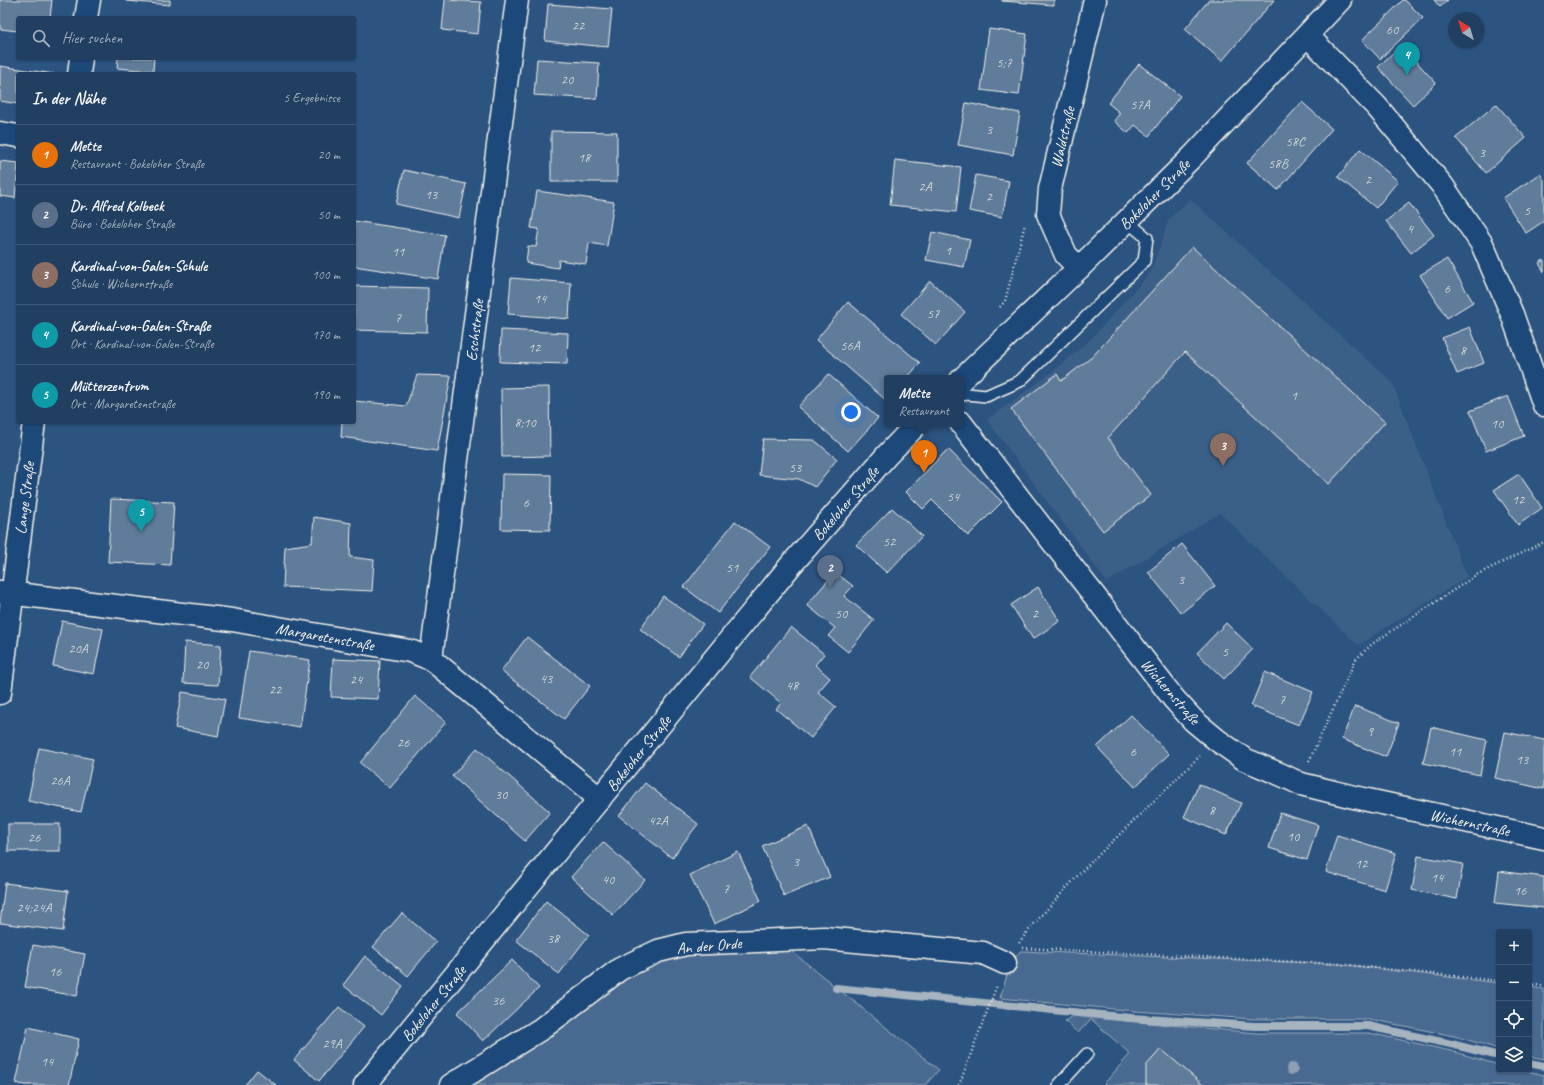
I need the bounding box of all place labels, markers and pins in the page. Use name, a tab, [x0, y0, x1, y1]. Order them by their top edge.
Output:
pin: 4	[1394, 42, 1420, 75]
pin: 3	[1210, 433, 1236, 466]
pin: 1	[911, 440, 937, 473]
pin: 5	[128, 499, 154, 532]
pin: 2	[817, 555, 843, 588]

